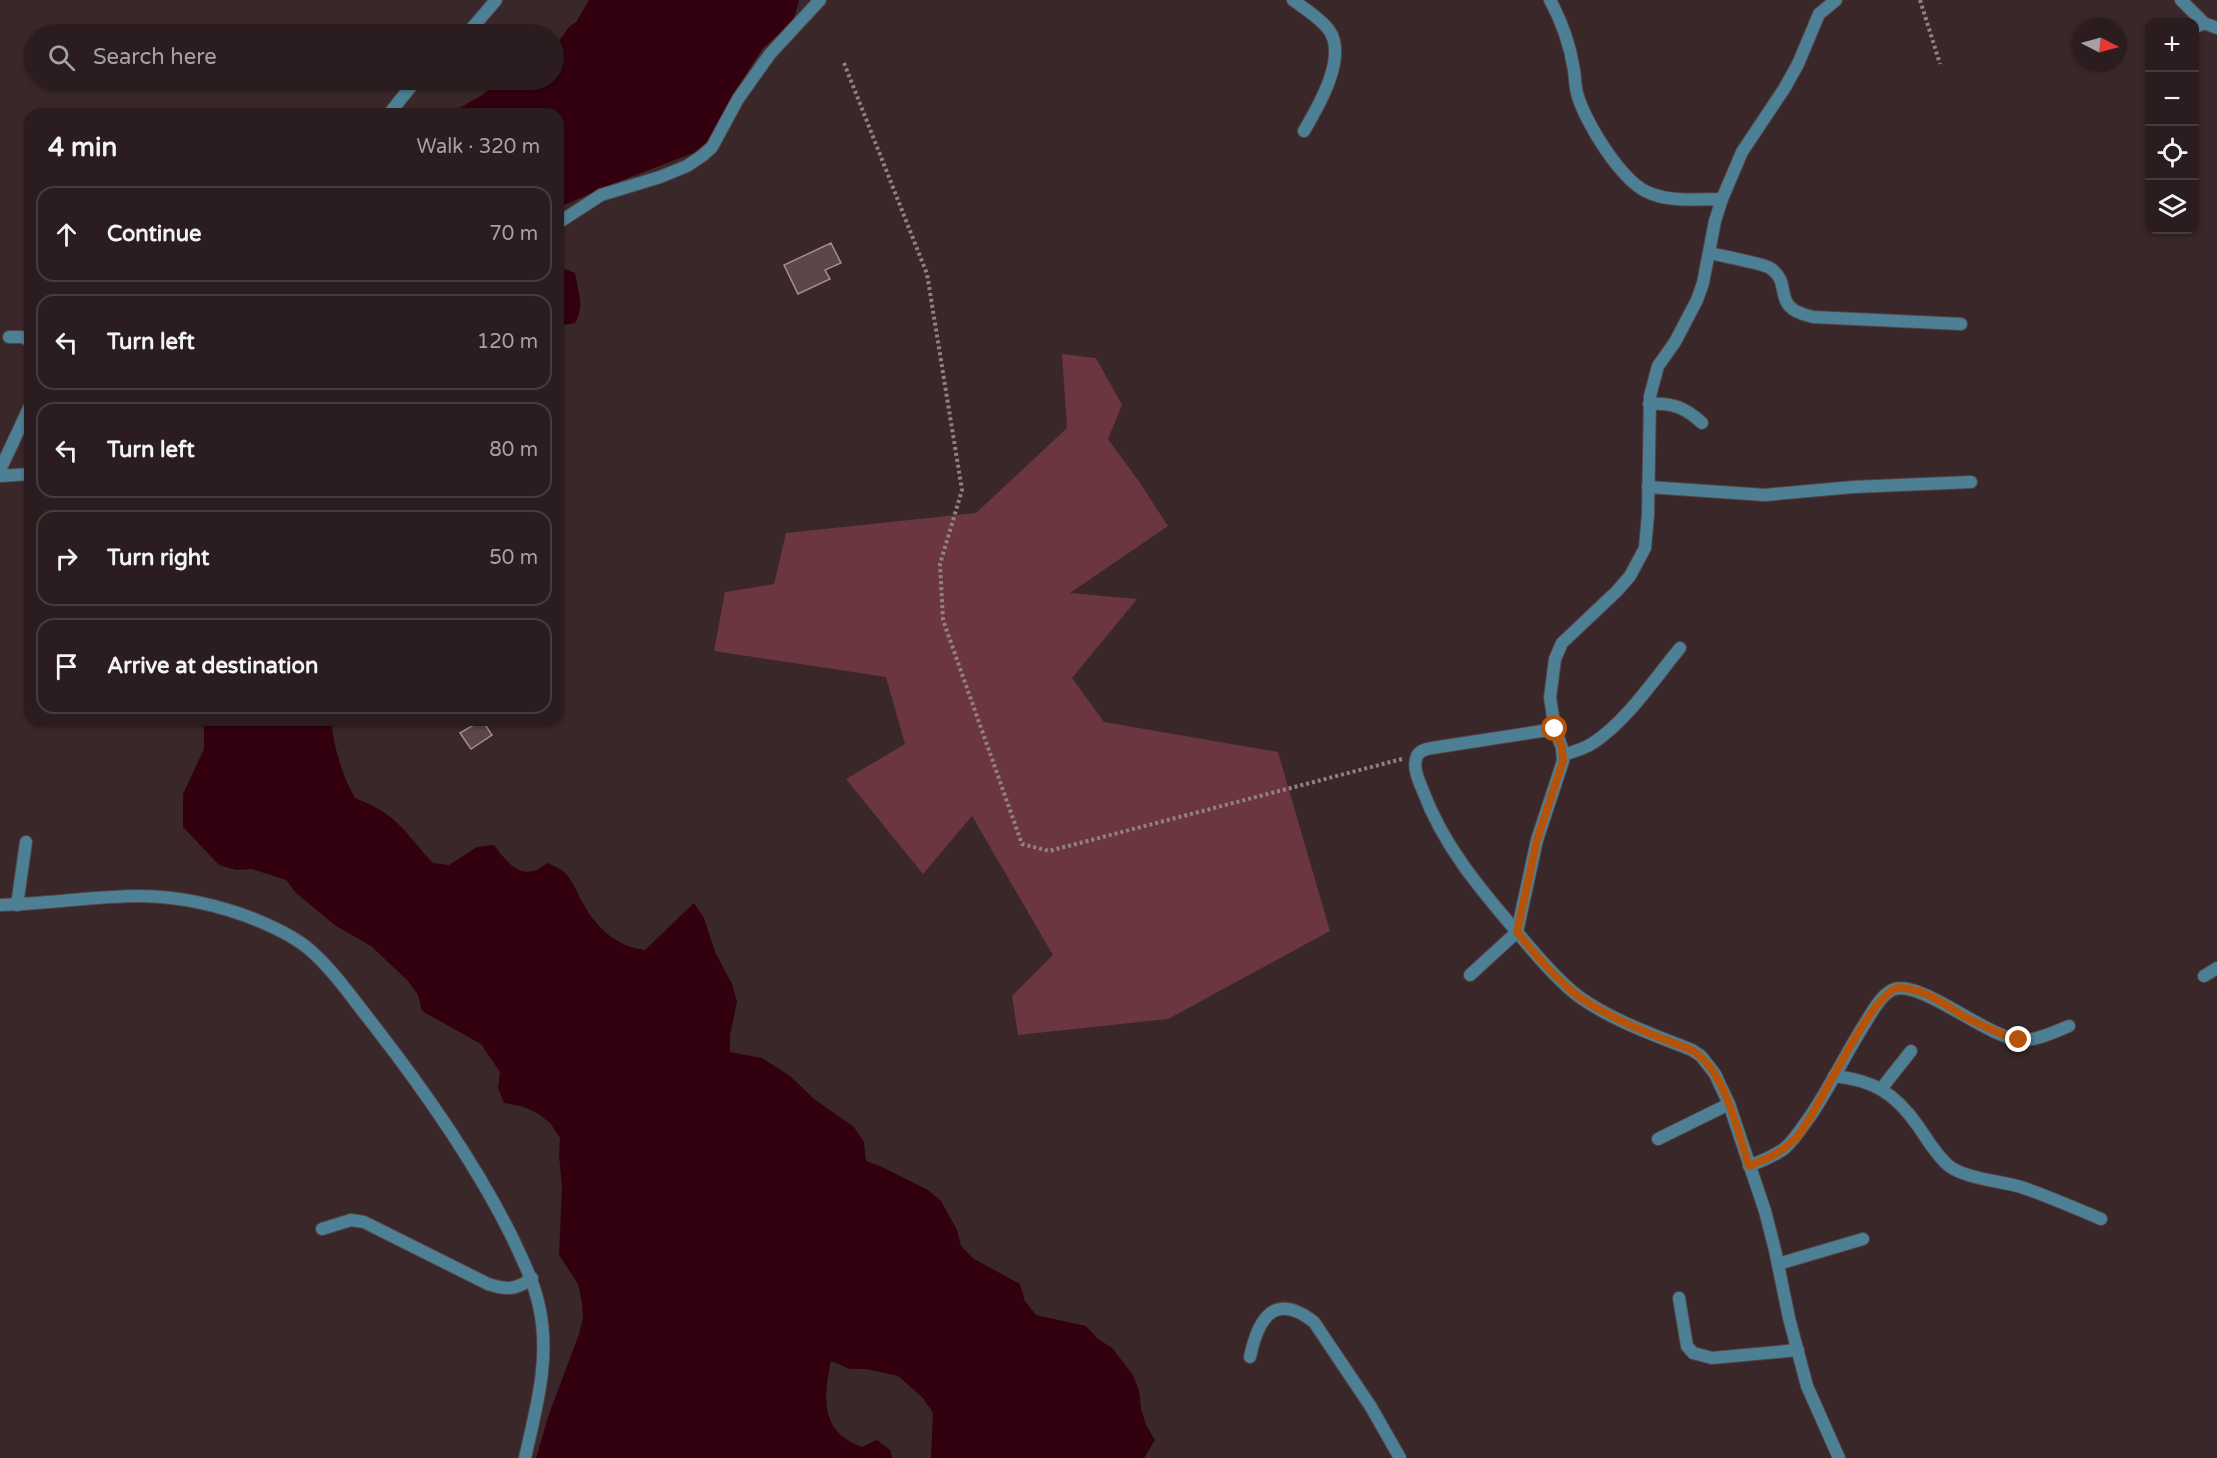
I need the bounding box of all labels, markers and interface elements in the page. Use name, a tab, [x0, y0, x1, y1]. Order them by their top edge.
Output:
north arrow	[2073, 18, 2127, 72]
map controls	[2145, 18, 2199, 234]
button: +	[2145, 18, 2199, 72]
search box	[24, 24, 564, 90]
icon: search	[45, 41, 78, 74]
text: Search here	[93, 44, 217, 70]
button: −	[2145, 72, 2199, 126]
button: locate	[2145, 126, 2199, 180]
text: 4 min	[48, 132, 117, 163]
text: Walk · 320 m	[417, 135, 540, 159]
button: layers	[2145, 180, 2199, 234]
icon: ahead	[50, 218, 83, 251]
text: Continue	[107, 221, 202, 247]
text: 70 m	[489, 222, 538, 246]
icon: left	[50, 326, 83, 359]
text: Turn left	[107, 329, 195, 355]
text: 120 m	[477, 330, 538, 354]
icon: left	[50, 434, 83, 467]
text: Turn left	[107, 437, 195, 463]
text: 80 m	[489, 438, 538, 462]
icon: right	[50, 542, 83, 575]
text: Turn right	[107, 545, 209, 571]
text: 50 m	[489, 546, 538, 570]
icon: arrive	[50, 650, 83, 683]
text: Arrive at destination	[107, 653, 318, 679]
route start	[1541, 715, 1567, 741]
route end	[2005, 1026, 2031, 1052]

